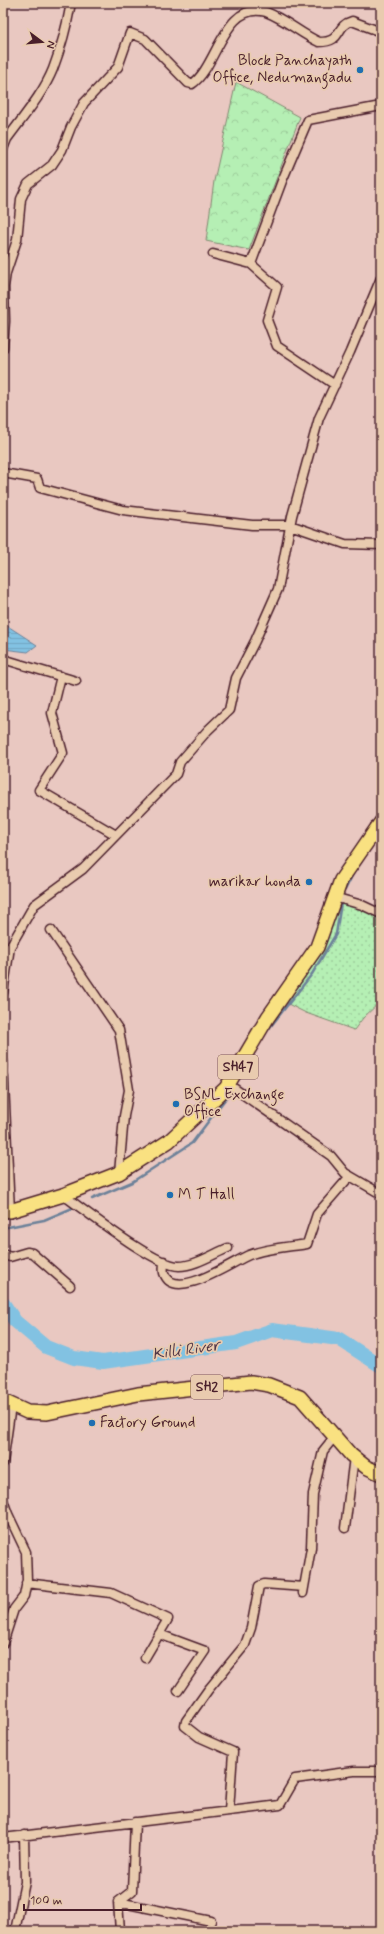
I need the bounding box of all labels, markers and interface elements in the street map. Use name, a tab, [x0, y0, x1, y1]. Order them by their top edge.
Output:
north arrow	[22, 22, 62, 62]
text: N	[43, 39, 58, 50]
place label: Block Panchayath Office, Nedumangadu	[213, 51, 352, 89]
marker: Block Panchayath Office, Nedumangadu	[355, 65, 365, 75]
place label: marikar honda	[209, 872, 301, 892]
marker: marikar honda	[304, 877, 314, 887]
road number: SH47	[218, 1055, 258, 1079]
place label: BSNL Exchange Office	[184, 1085, 285, 1122]
marker: BSNL Exchange Office	[171, 1099, 181, 1109]
place label: M T Hall	[178, 1185, 235, 1205]
marker: M T Hall	[165, 1190, 175, 1200]
water label: Killi River	[151, 1335, 224, 1365]
road number: SH2	[191, 1375, 223, 1399]
place label: Factory Ground	[100, 1413, 195, 1433]
marker: Factory Ground	[87, 1418, 97, 1428]
scale bar	[24, 1886, 141, 1912]
text: 100 m	[30, 1893, 62, 1909]

